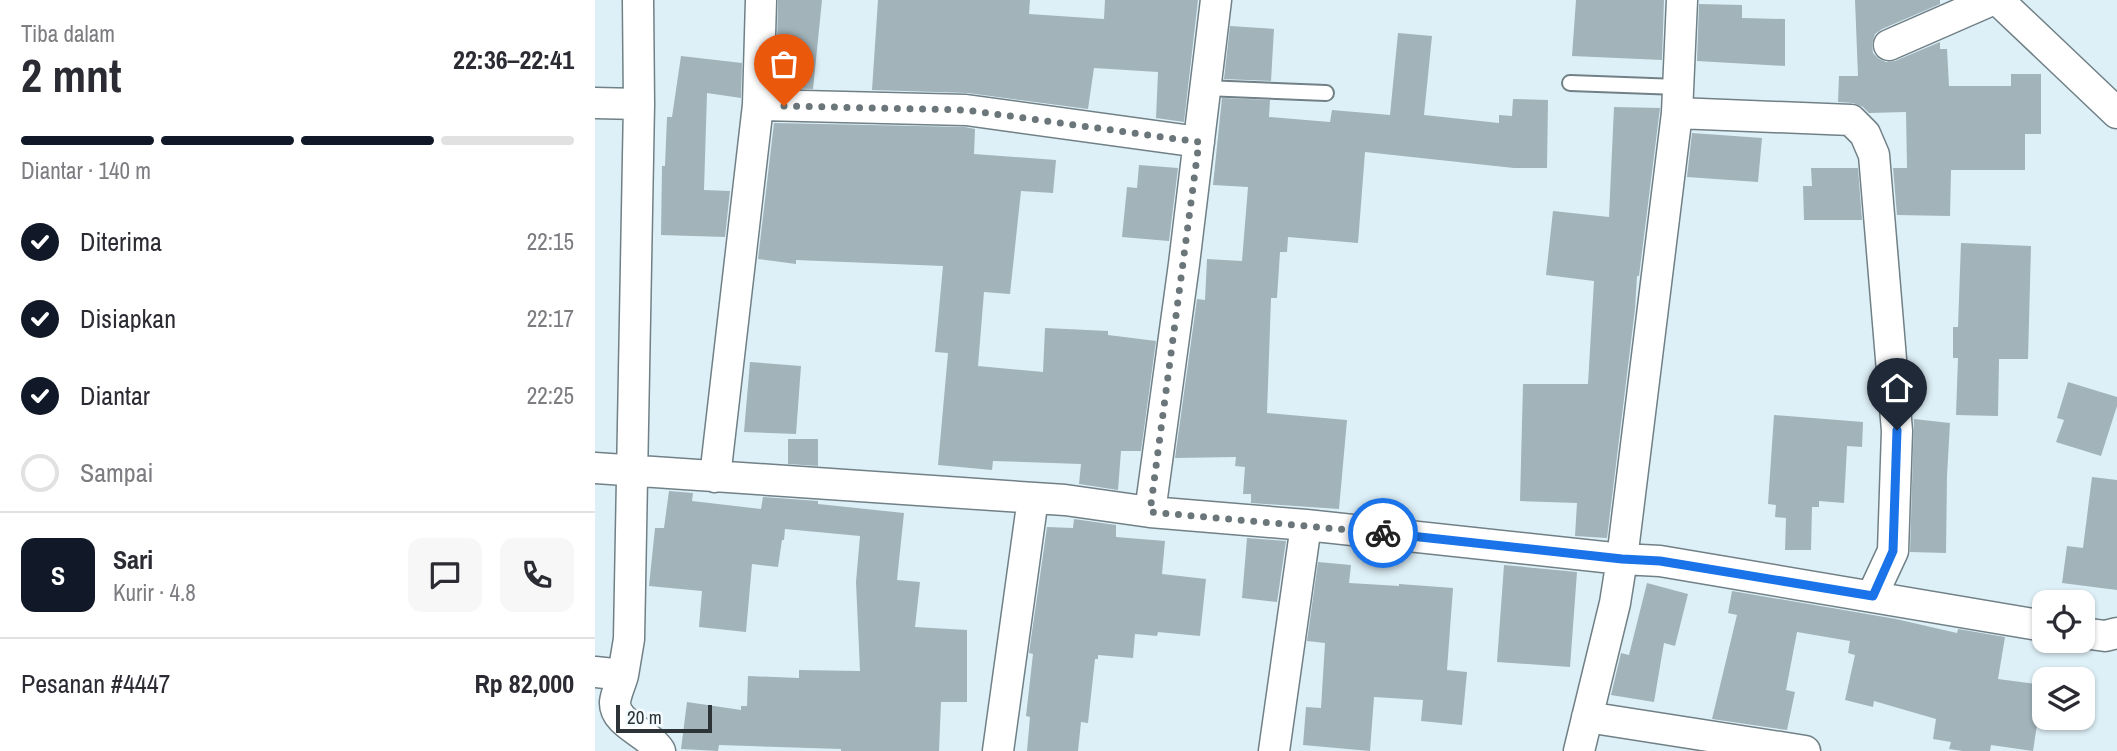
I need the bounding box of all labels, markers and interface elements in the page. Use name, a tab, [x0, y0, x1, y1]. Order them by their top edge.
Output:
text: Tiba dalam	[21, 18, 115, 49]
pin	[754, 34, 814, 106]
text: 22:36–22:41	[453, 42, 574, 77]
text: 2 mnt	[21, 44, 122, 106]
icon: bag	[765, 45, 803, 83]
text: Diantar · 140 m	[21, 155, 151, 186]
icon: check	[21, 223, 59, 261]
text: Diterima	[80, 224, 162, 259]
text: 22:15	[527, 226, 574, 257]
icon: check	[21, 300, 59, 338]
text: Disiapkan	[80, 301, 176, 336]
text: 22:17	[527, 303, 574, 334]
pin	[1867, 358, 1927, 430]
icon: home	[1878, 369, 1916, 407]
icon: check	[21, 377, 59, 415]
text: Diantar	[80, 378, 150, 413]
text: 22:25	[527, 380, 574, 411]
text: Sampai	[80, 455, 153, 490]
courier	[1348, 498, 1418, 568]
icon: bike	[1364, 514, 1402, 552]
button: chat	[408, 538, 482, 612]
button: phone	[500, 538, 574, 612]
text: Sari	[113, 542, 153, 577]
text: S	[51, 558, 65, 593]
text: Kurir · 4.8	[113, 577, 196, 608]
map controls	[2032, 590, 2095, 730]
button: locate	[2032, 590, 2095, 653]
text: Pesanan #4447	[21, 666, 170, 701]
text: Rp 82,000	[474, 666, 574, 701]
button: layers	[2032, 667, 2095, 730]
scale bar	[616, 702, 712, 734]
text: 20 m	[627, 704, 662, 730]

